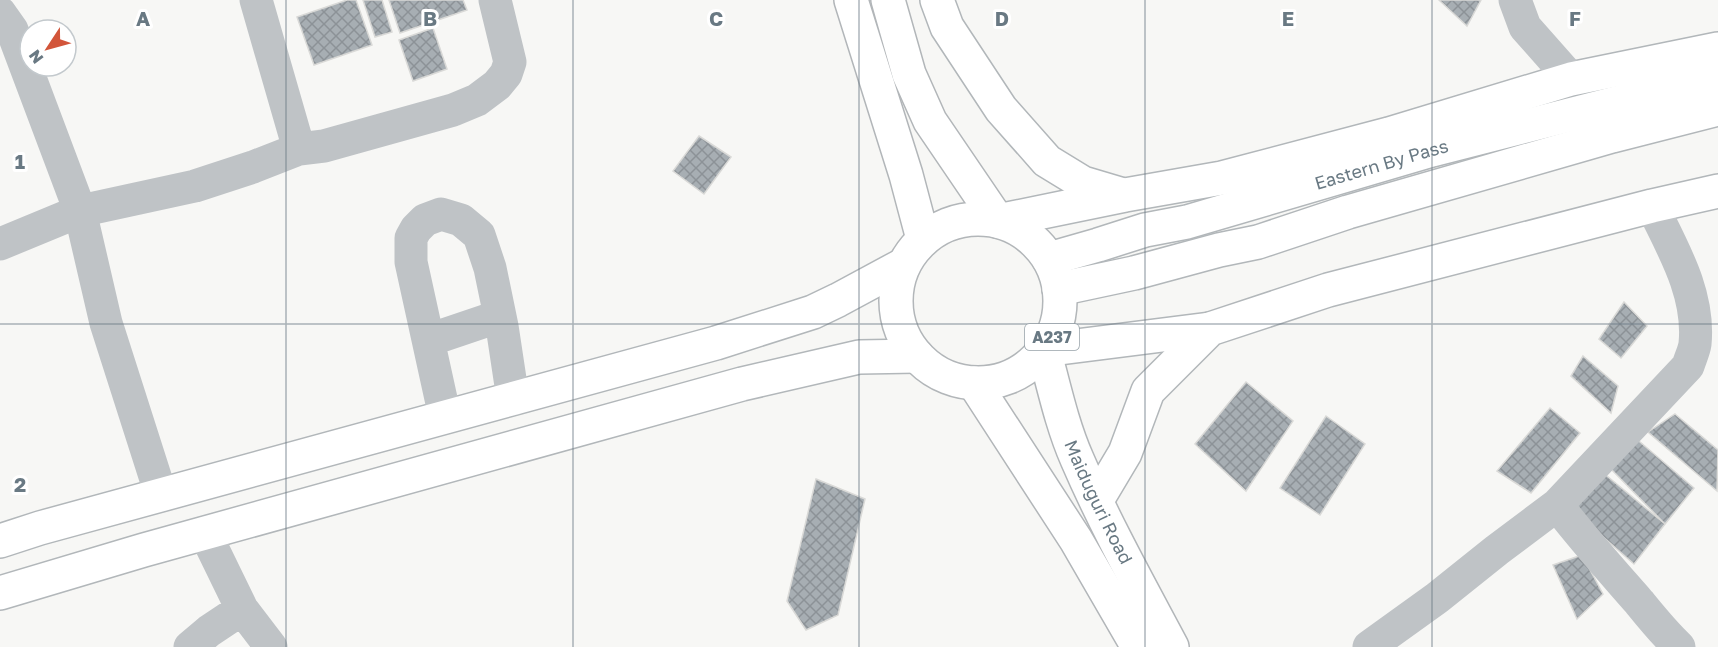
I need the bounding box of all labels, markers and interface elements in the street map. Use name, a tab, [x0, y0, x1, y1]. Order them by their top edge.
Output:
text: A	[136, 6, 150, 30]
text: B	[423, 6, 437, 30]
text: C	[709, 6, 723, 30]
text: D	[995, 6, 1009, 30]
text: E	[1282, 6, 1294, 30]
text: F	[1569, 6, 1581, 30]
north arrow	[18, 18, 78, 78]
text: N	[24, 46, 48, 68]
street label: Eastern By Pass	[1312, 134, 1451, 194]
text: 1	[15, 149, 25, 173]
road number: A237	[1025, 324, 1079, 350]
street label: Maiduguri Road	[1060, 437, 1138, 568]
text: 2	[14, 472, 26, 496]

